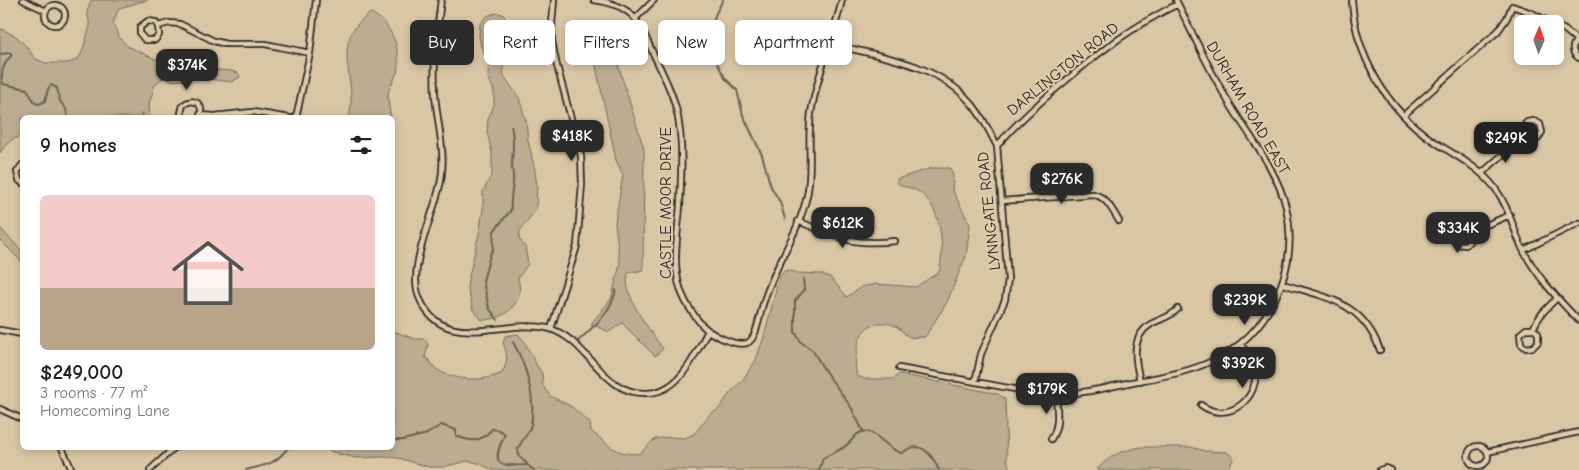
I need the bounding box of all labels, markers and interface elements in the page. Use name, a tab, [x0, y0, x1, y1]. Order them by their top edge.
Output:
north arrow	[1514, 15, 1564, 65]
map controls	[1514, 15, 1564, 65]
street label: DARLINGTON ROAD	[1004, 19, 1122, 119]
chip: Buy	[410, 20, 474, 65]
chip: Rent	[484, 20, 555, 65]
chip: Filters	[565, 20, 648, 65]
chip: New	[658, 20, 725, 65]
chip: Apartment	[735, 20, 852, 65]
street label: DURHAM ROAD EAST	[1202, 38, 1294, 178]
pin: $374K	[152, 48, 222, 91]
text: $374K	[167, 56, 207, 74]
pin: $418K	[537, 120, 607, 162]
pin: $249K	[1471, 121, 1541, 164]
text: $418K	[552, 127, 592, 145]
street label: CASTLE MOOR DRIVE	[657, 127, 675, 279]
text: $249K	[1485, 129, 1527, 147]
icon: filters	[347, 131, 375, 159]
text: 9 homes	[40, 133, 116, 157]
street label: LYNNGATE ROAD	[974, 151, 1004, 271]
pin: $276K	[1027, 162, 1097, 205]
text: $276K	[1041, 170, 1083, 188]
pin: $612K	[808, 206, 878, 249]
pin: $334K	[1423, 212, 1493, 254]
text: $612K	[822, 214, 864, 232]
text: $334K	[1437, 219, 1479, 237]
icon: home	[163, 228, 253, 318]
pin: $239K	[1210, 284, 1280, 326]
text: $239K	[1224, 291, 1266, 309]
pin: $392K	[1208, 346, 1278, 389]
text: $392K	[1222, 354, 1264, 372]
text: $249,000	[40, 360, 123, 384]
pin: $179K	[1012, 372, 1082, 415]
text: $179K	[1027, 380, 1067, 398]
text: 3 rooms · 77 m²	[40, 384, 148, 402]
text: Homecoming Lane	[40, 402, 170, 420]

